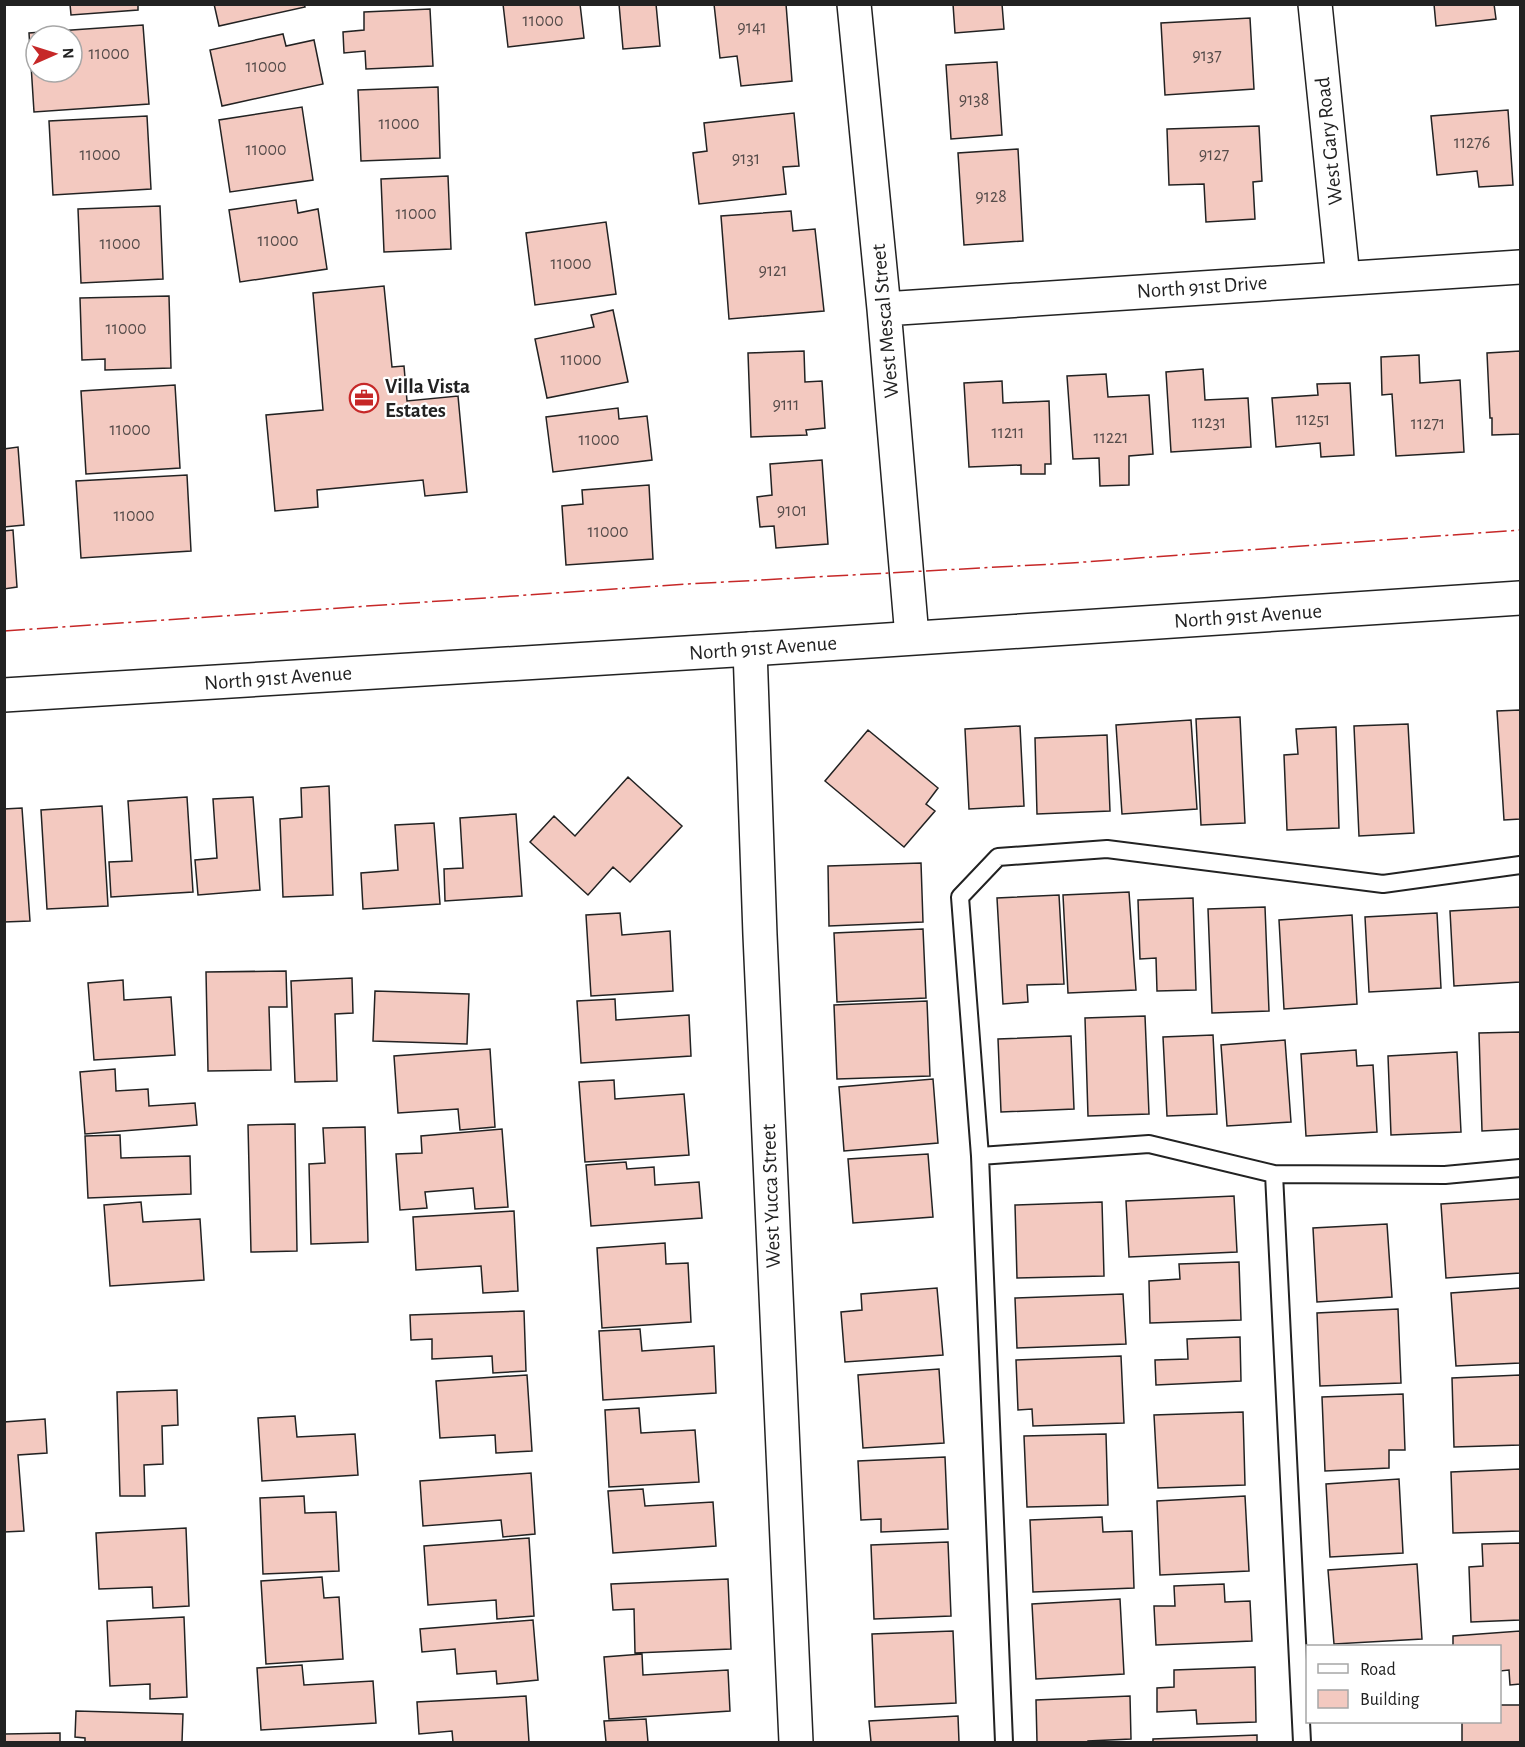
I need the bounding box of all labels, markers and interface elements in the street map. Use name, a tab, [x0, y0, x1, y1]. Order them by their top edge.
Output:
house number: 11000	[523, 12, 563, 30]
house number: 9141	[737, 19, 767, 37]
north arrow	[24, 24, 84, 84]
house number: 11000	[89, 45, 129, 63]
text: N	[60, 47, 76, 59]
house number: 9137	[1192, 47, 1222, 65]
house number: 11000	[246, 58, 286, 76]
street label: West Gary Road	[1312, 76, 1346, 206]
house number: 9138	[959, 91, 989, 109]
house number: 11000	[379, 115, 419, 133]
house number: 11276	[1454, 134, 1490, 152]
house number: 11000	[246, 141, 286, 159]
house number: 11000	[80, 146, 120, 164]
house number: 9127	[1199, 146, 1229, 164]
house number: 9131	[732, 150, 760, 168]
house number: 9128	[975, 188, 1007, 206]
house number: 11000	[396, 205, 436, 223]
house number: 11000	[258, 232, 298, 250]
house number: 11000	[100, 235, 140, 253]
street label: West Mescal Street	[868, 243, 902, 399]
house number: 11000	[551, 255, 591, 273]
house number: 9121	[758, 262, 788, 280]
street label: North 91st Drive	[1136, 272, 1268, 302]
house number: 11000	[106, 320, 146, 338]
house number: 11000	[561, 351, 601, 369]
place label: Villa Vista Estates	[385, 376, 470, 421]
office icon: Villa Vista Estates	[348, 382, 380, 414]
house number: 9111	[772, 396, 800, 414]
house number: 11251	[1296, 411, 1330, 429]
house number: 11231	[1192, 414, 1226, 432]
house number: 11271	[1411, 415, 1445, 433]
house number: 11000	[110, 421, 150, 439]
house number: 11211	[992, 424, 1024, 442]
house number: 11221	[1094, 429, 1128, 447]
house number: 11000	[579, 431, 619, 449]
house number: 9101	[777, 502, 807, 520]
house number: 11000	[114, 507, 154, 525]
house number: 11000	[588, 523, 628, 541]
street label: North 91st Avenue	[1173, 600, 1323, 632]
street label: North 91st Avenue	[688, 632, 838, 664]
street label: North 91st Avenue	[203, 662, 353, 694]
street label: West Yucca Street	[758, 1123, 784, 1269]
legend	[1306, 1645, 1501, 1723]
text: Road	[1360, 1661, 1396, 1679]
text: Building	[1360, 1691, 1420, 1709]

